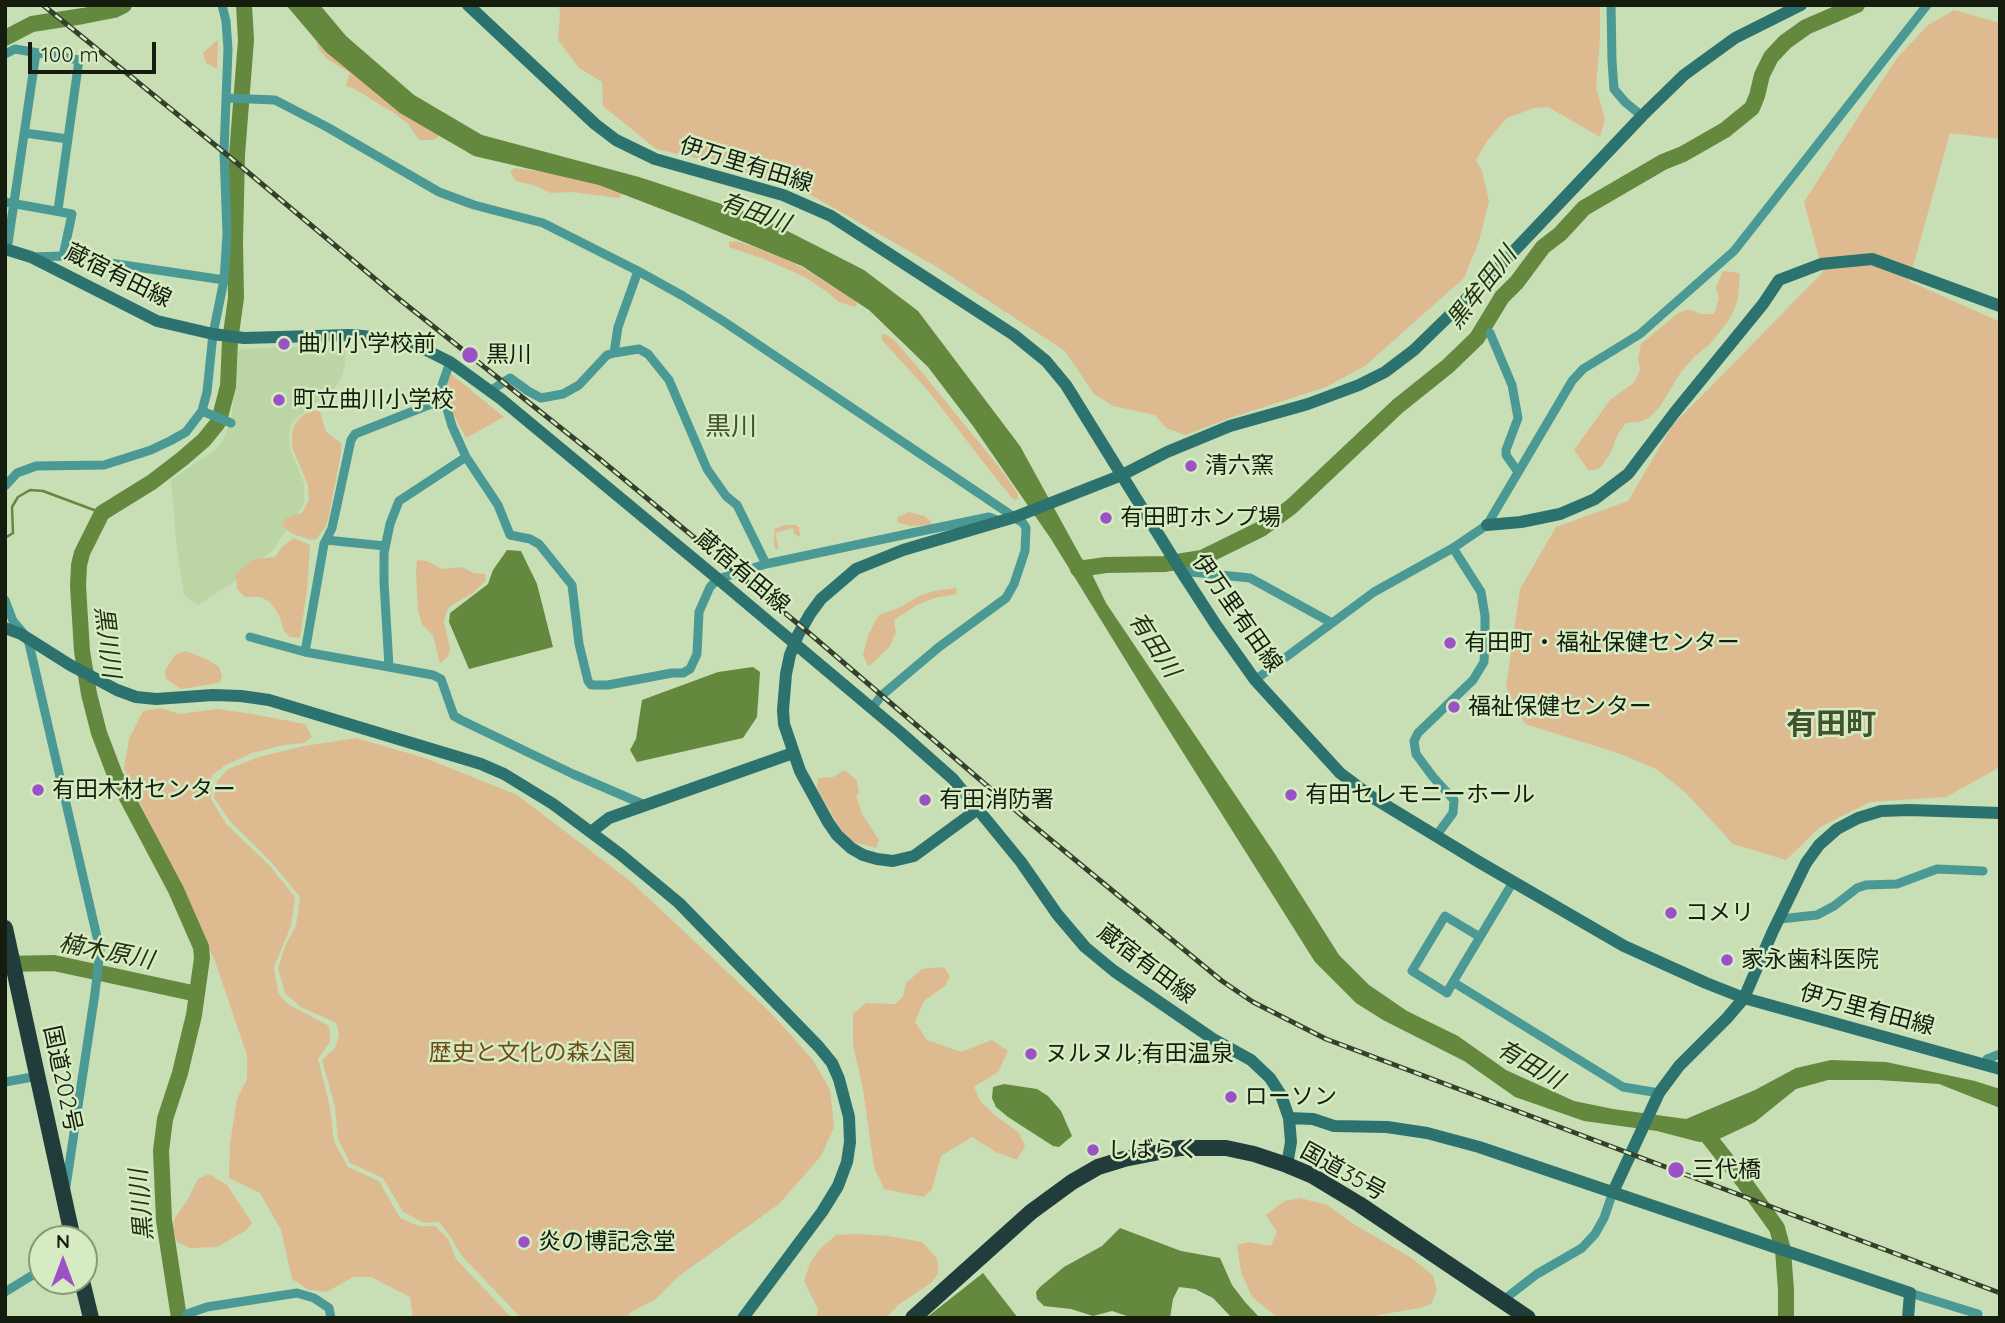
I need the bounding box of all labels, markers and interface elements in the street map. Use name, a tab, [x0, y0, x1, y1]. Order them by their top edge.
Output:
scale bar	[32, 28, 159, 72]
text: 100 m	[41, 41, 99, 67]
street label: 伊万里有田線	[676, 132, 816, 198]
water label: 有田川	[716, 187, 794, 239]
street label: 蔵宿有田線	[60, 238, 176, 314]
water label: 黒牟田川	[1441, 241, 1523, 335]
place label: 曲川小学校前	[298, 330, 436, 358]
marker: 曲川小学校前	[276, 336, 292, 352]
place label: 黒川	[486, 341, 532, 369]
marker: 黒川	[460, 345, 480, 365]
place label: 町立曲川小学校	[293, 386, 454, 414]
marker: 町立曲川小学校	[271, 392, 287, 408]
district label: 黒川	[705, 411, 757, 443]
place label: 清六窯	[1205, 452, 1274, 480]
marker: 清六窯	[1183, 458, 1199, 474]
place label: 有田町ホンプ場	[1120, 504, 1281, 532]
marker: 有田町ホンプ場	[1098, 510, 1114, 526]
street label: 蔵宿有田線	[689, 524, 795, 620]
street label: 伊万里有田線	[1186, 549, 1288, 677]
water label: 黒川川	[88, 605, 126, 679]
water label: 有田川	[1122, 607, 1186, 683]
place label: 有田町・福祉保健センター	[1464, 629, 1740, 657]
marker: 有田町・福祉保健センター	[1442, 635, 1458, 651]
place label: 福祉保健センター	[1468, 693, 1652, 721]
marker: 福祉保健センター	[1446, 699, 1462, 715]
district label: 有田町	[1786, 707, 1876, 743]
place label: 有田木材センター	[52, 776, 236, 804]
place label: 有田セレモニーホール	[1305, 781, 1535, 809]
marker: 有田木材センター	[30, 782, 46, 798]
place label: 有田消防署	[939, 786, 1054, 814]
marker: 有田セレモニーホール	[1283, 787, 1299, 803]
marker: 有田消防署	[917, 792, 933, 808]
place label: コメリ	[1685, 899, 1754, 927]
marker: コメリ	[1663, 905, 1679, 921]
street label: 蔵宿有田線	[1092, 918, 1200, 1010]
water label: 楠木原川	[56, 929, 156, 975]
place label: 家永歯科医院	[1741, 946, 1879, 974]
marker: 家永歯科医院	[1719, 952, 1735, 968]
street label: 伊万里有田線	[1797, 979, 1937, 1041]
street label: 国道202号	[37, 1023, 87, 1135]
water label: 有田川	[1492, 1035, 1568, 1095]
park label: 歴史と文化の森公園	[429, 1039, 635, 1067]
place label: ヌルヌル;有田温泉	[1045, 1040, 1234, 1068]
marker: ヌルヌル;有田温泉	[1023, 1046, 1039, 1062]
place label: ローソン	[1245, 1083, 1337, 1111]
marker: ローソン	[1223, 1089, 1239, 1105]
place label: しばらく	[1107, 1136, 1199, 1164]
street label: 国道35号	[1295, 1137, 1391, 1207]
marker: しばらく	[1085, 1142, 1101, 1158]
place label: 三代橋	[1692, 1156, 1761, 1184]
marker: 三代橋	[1666, 1160, 1686, 1180]
water label: 黒川川	[125, 1168, 159, 1242]
north arrow	[28, 1225, 98, 1295]
place label: 炎の博記念堂	[538, 1228, 676, 1256]
text: N	[56, 1229, 70, 1253]
marker: 炎の博記念堂	[516, 1234, 532, 1250]

